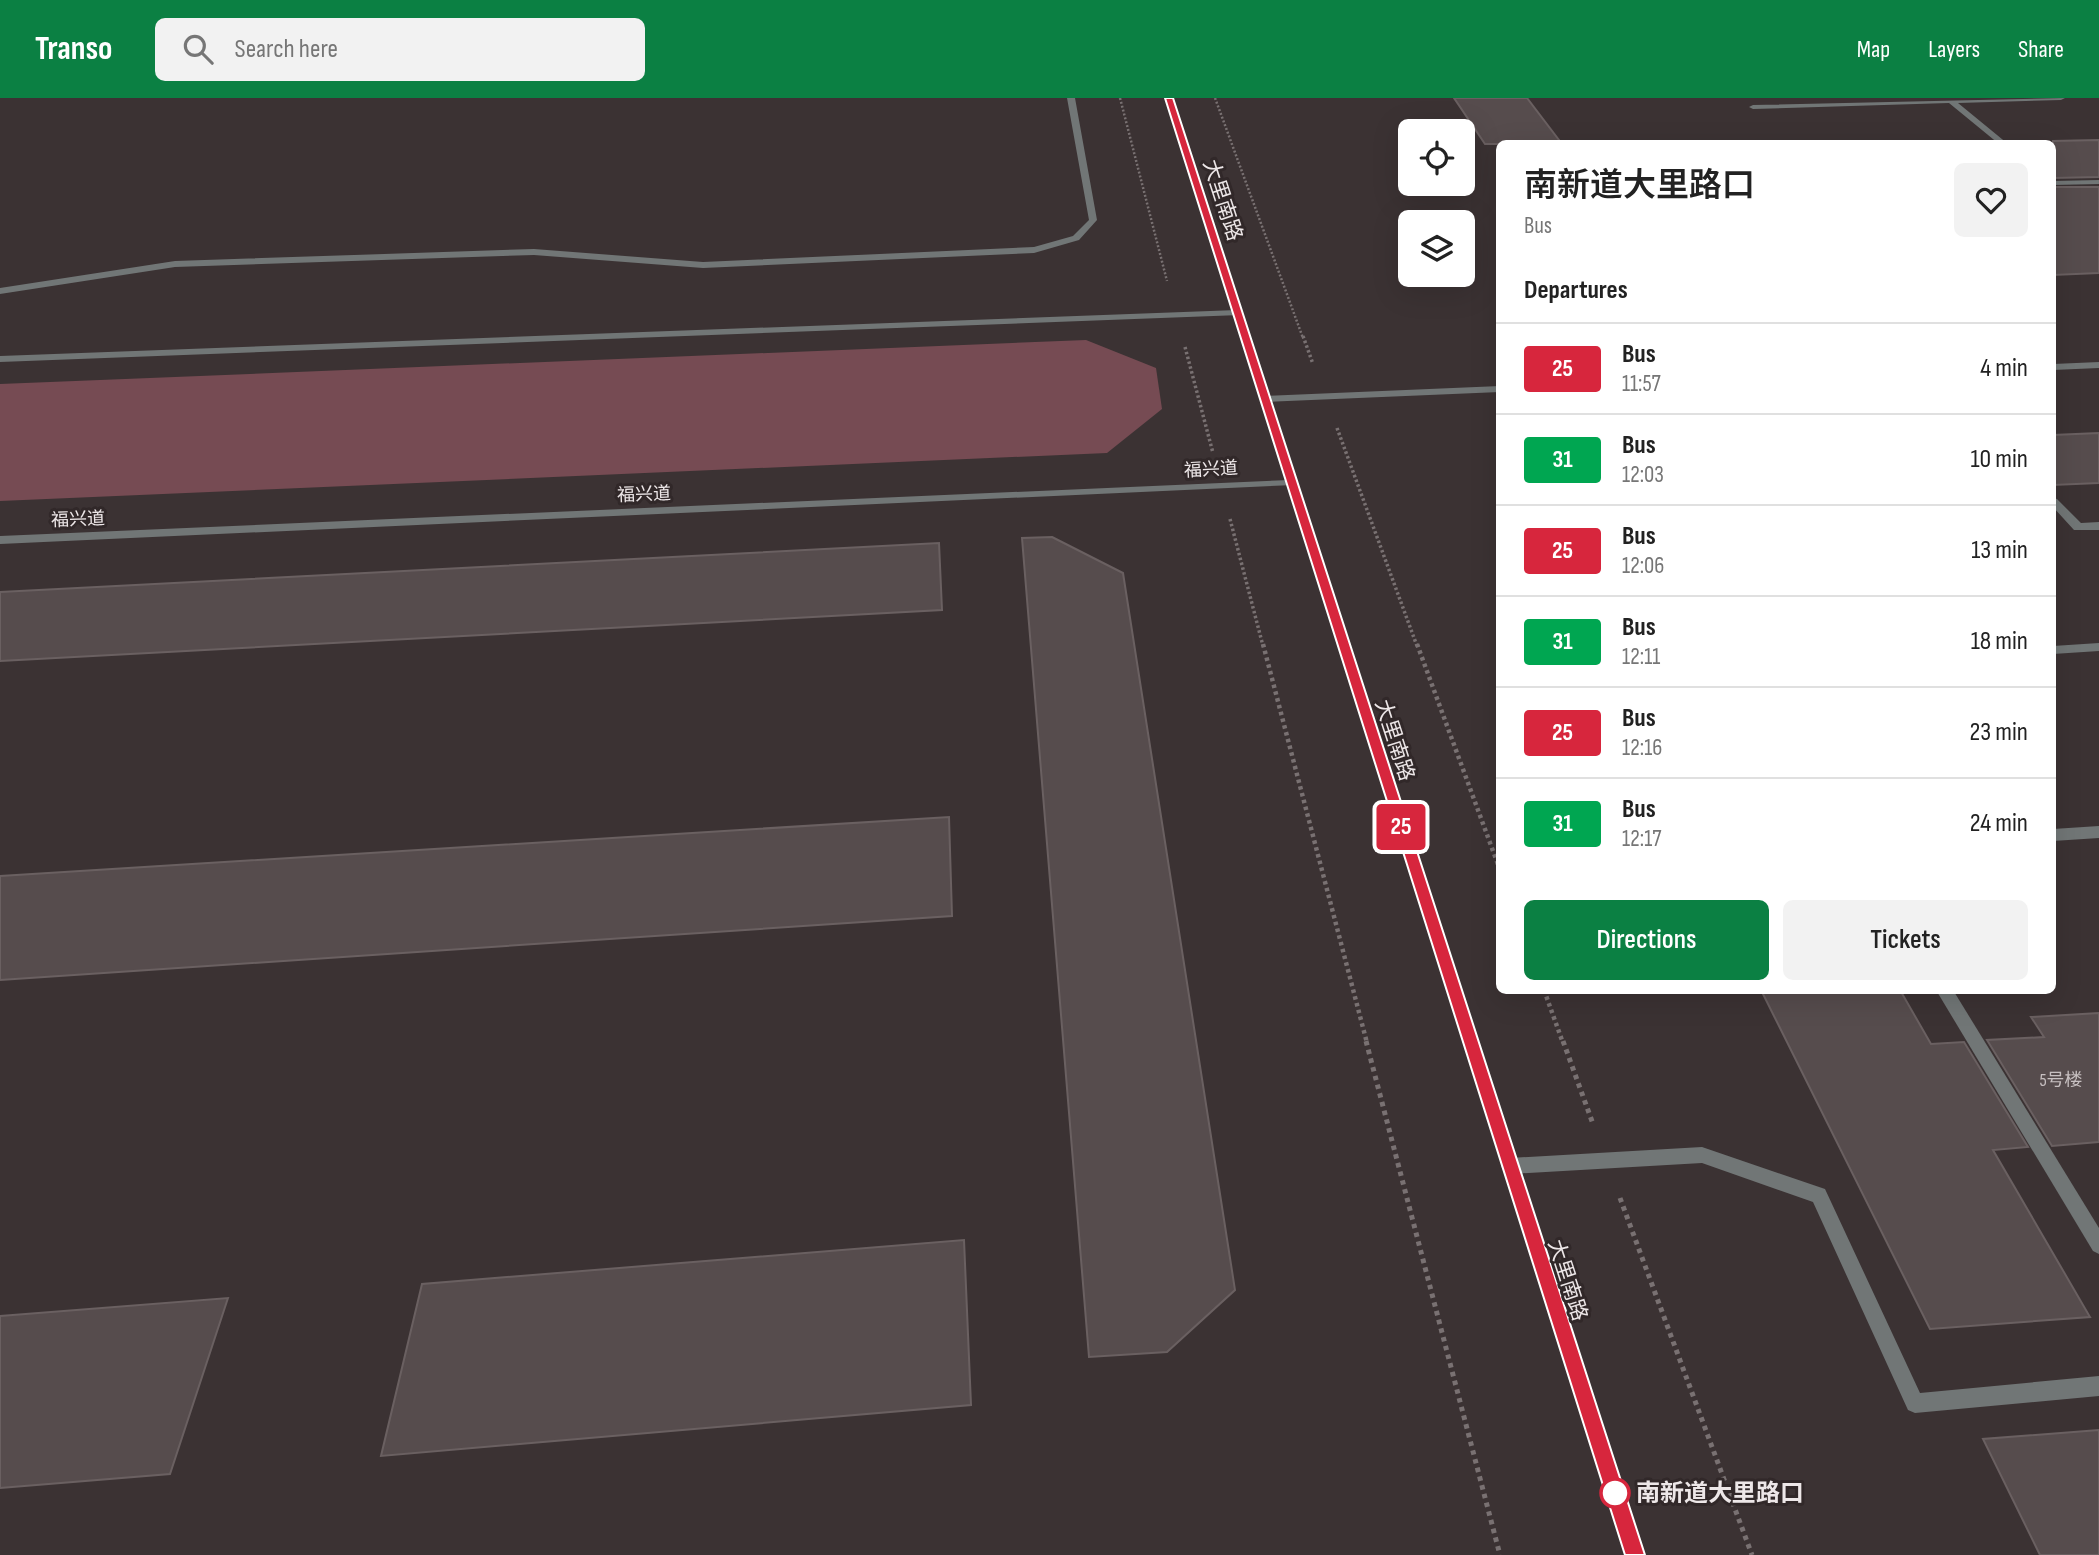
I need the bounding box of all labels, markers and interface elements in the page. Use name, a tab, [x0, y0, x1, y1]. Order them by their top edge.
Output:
search box	[155, 18, 645, 81]
text: Transo	[35, 29, 113, 69]
icon: search	[179, 30, 217, 68]
text: Search here	[235, 34, 338, 65]
text: Map	[1857, 35, 1890, 64]
text: Layers	[1928, 35, 1980, 64]
text: Share	[2018, 35, 2064, 64]
map controls	[1398, 119, 1475, 287]
button: locate	[1398, 119, 1475, 196]
street label: 大里南路	[1198, 156, 1247, 244]
button: heart	[1954, 163, 2028, 237]
text: 南新道大里路口	[1524, 166, 1755, 206]
button: layers	[1398, 210, 1475, 287]
text: Bus	[1524, 212, 1552, 240]
text: Departures	[1524, 275, 1628, 306]
text: Bus	[1622, 339, 1656, 370]
text: 4 min	[1980, 353, 2028, 384]
text: 25	[1552, 354, 1573, 383]
text: 11:57	[1622, 370, 1661, 398]
text: Bus	[1622, 430, 1656, 461]
text: 10 min	[1971, 444, 2028, 475]
text: 31	[1552, 445, 1573, 474]
street label: 福兴道	[1184, 458, 1239, 481]
text: 12:03	[1622, 461, 1664, 489]
street label: 福兴道	[617, 483, 671, 506]
street label: 福兴道	[51, 508, 105, 531]
text: Bus	[1622, 521, 1656, 552]
text: 13 min	[1971, 535, 2028, 566]
text: 25	[1552, 536, 1573, 565]
text: 12:06	[1622, 552, 1664, 580]
text: Bus	[1622, 612, 1656, 643]
text: 18 min	[1971, 626, 2028, 657]
text: 31	[1552, 627, 1573, 656]
text: 12:11	[1622, 643, 1660, 671]
street label: 大里南路	[1370, 696, 1419, 784]
text: Bus	[1622, 703, 1656, 734]
text: 23 min	[1970, 717, 2028, 748]
text: 25	[1552, 718, 1573, 747]
text: 12:16	[1622, 734, 1662, 762]
text: Bus	[1622, 794, 1656, 825]
line badge: 25	[1370, 804, 1432, 850]
text: 24 min	[1970, 808, 2028, 839]
text: 31	[1552, 809, 1573, 838]
text: 25	[1390, 812, 1412, 841]
text: 12:17	[1622, 825, 1661, 853]
button: Directions	[1524, 900, 1769, 980]
button: Tickets	[1783, 900, 2028, 980]
house number: 5号楼	[2039, 1070, 2083, 1091]
street label: 大里南路	[1543, 1236, 1592, 1324]
marker: 南新道大里路口	[1600, 1478, 1630, 1508]
place label: 南新道大里路口	[1636, 1479, 1804, 1508]

